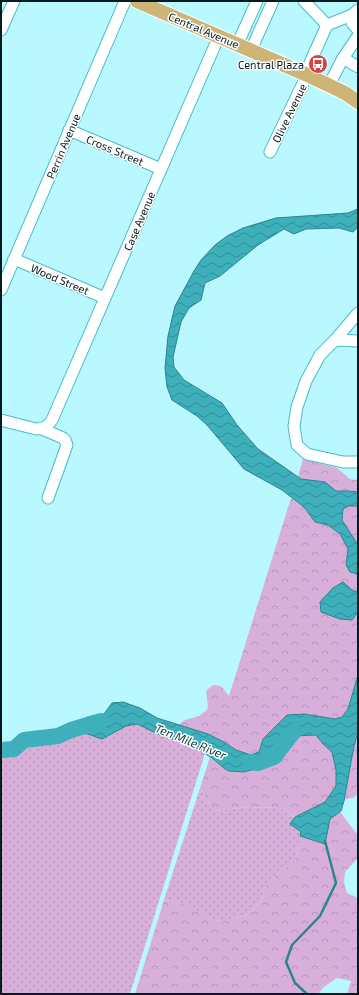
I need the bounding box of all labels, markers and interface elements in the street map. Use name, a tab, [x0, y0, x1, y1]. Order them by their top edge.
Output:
street label: Central Avenue	[167, 9, 241, 51]
bus stop icon: Central Plaza	[307, 53, 329, 75]
place label: Central Plaza	[238, 58, 304, 71]
street label: Olive Avenue	[269, 81, 309, 145]
street label: Perrin Avenue	[43, 111, 83, 180]
street label: Cross Street	[84, 132, 146, 168]
street label: Case Avenue	[121, 189, 157, 252]
street label: Wood Street	[29, 261, 91, 297]
water label: Ten Mile River	[153, 720, 229, 762]

